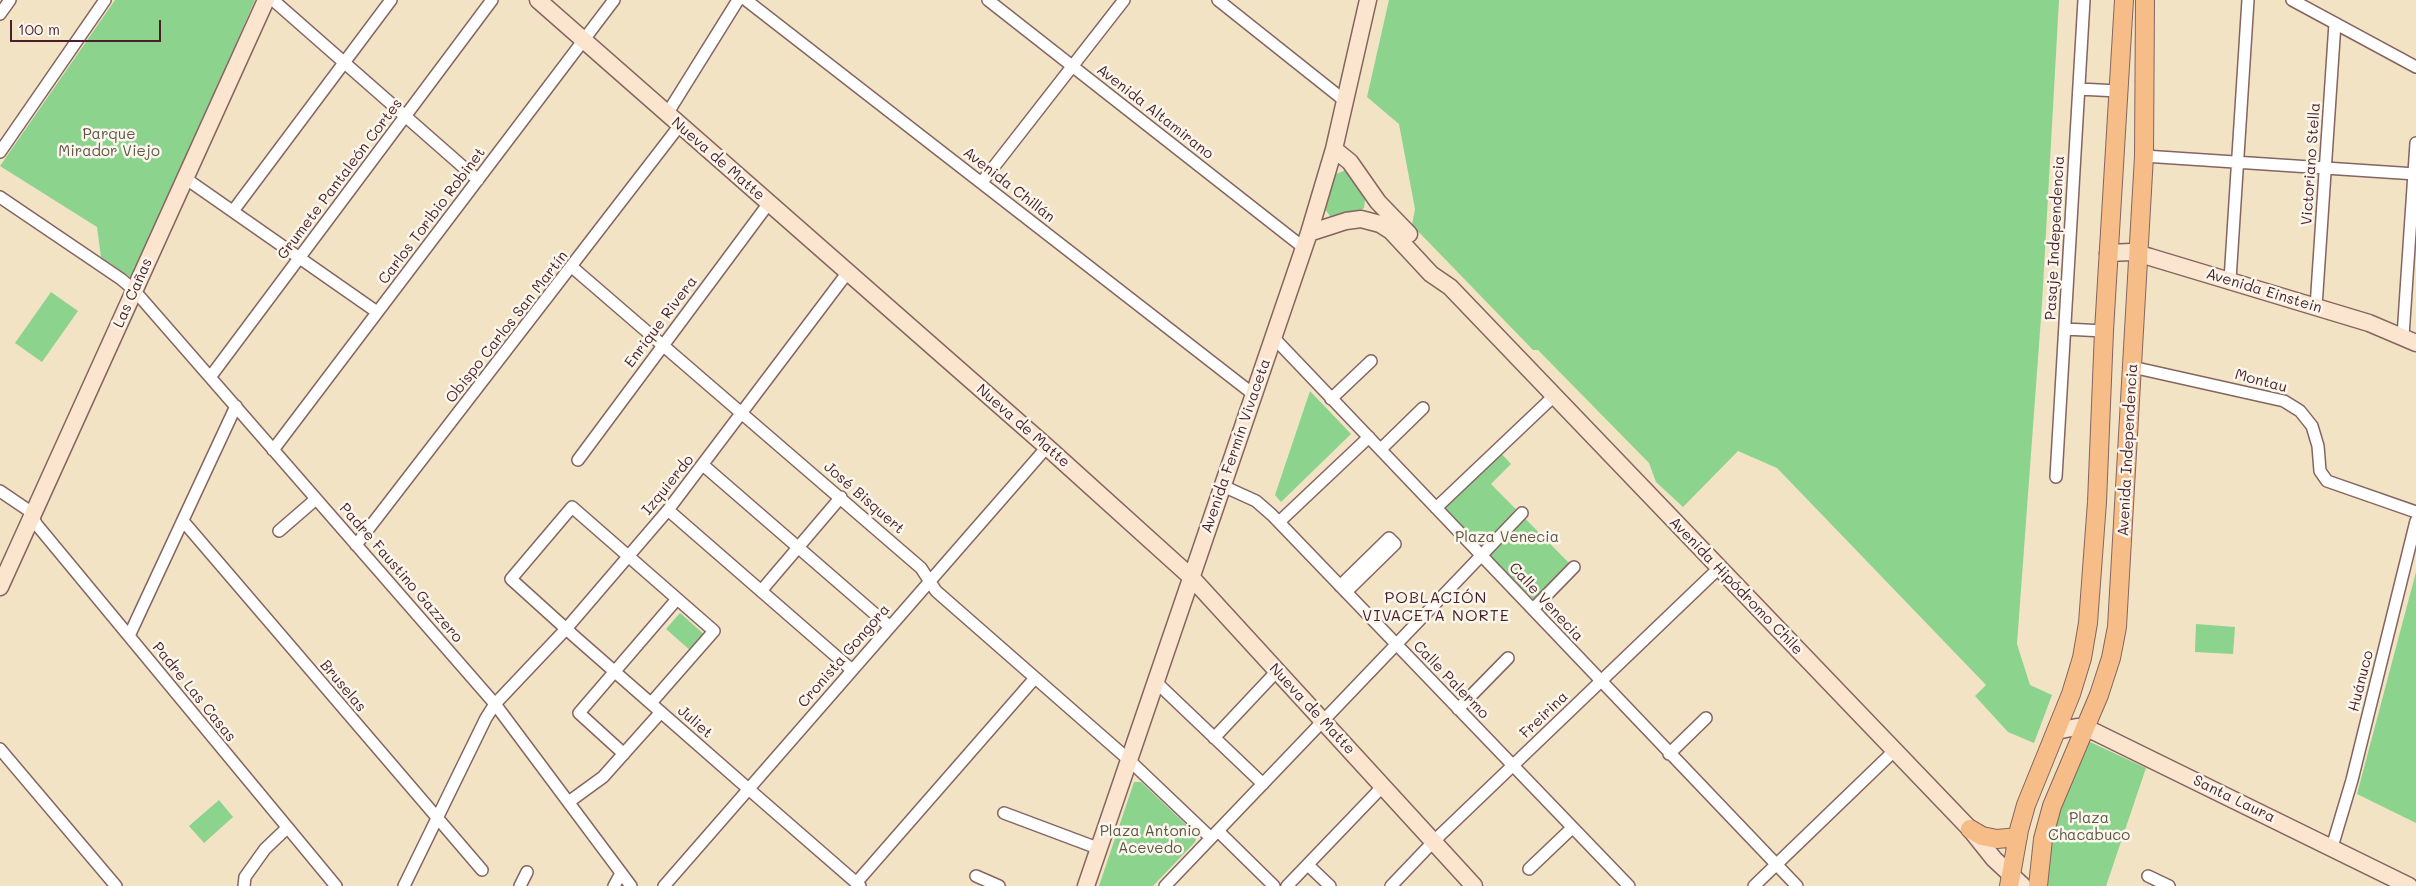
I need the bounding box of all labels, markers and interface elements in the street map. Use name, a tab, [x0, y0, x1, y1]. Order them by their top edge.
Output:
scale bar	[12, 10, 164, 42]
text: 100 m	[18, 19, 60, 39]
street label: Avenida Altamirano	[1093, 61, 1217, 163]
street label: Grumete Pantaleón Cortes	[274, 95, 406, 263]
street label: Victoriano Stella	[2298, 102, 2324, 226]
street label: Nueva de Matte	[668, 113, 768, 205]
park label: Parque Mirador Viejo	[58, 125, 160, 160]
street label: Carlos Toribio Robinet	[375, 144, 489, 288]
street label: Avenida Chillán	[959, 144, 1059, 226]
street label: Pasaje Independencia	[2042, 155, 2068, 321]
street label: Obispo Carlos San Martín	[442, 247, 572, 407]
street label: Las Cañas	[110, 255, 156, 331]
street label: Avenida Einstein	[2204, 265, 2324, 317]
street label: Enrique Rivera	[621, 273, 701, 371]
street label: Avenida Fermín Vivaceta	[1198, 356, 1274, 536]
street label: Avenida Independencia	[2114, 363, 2142, 537]
street label: Montau	[2233, 365, 2289, 397]
street label: Nueva de Matte	[973, 380, 1073, 472]
street label: Izquierdo	[638, 451, 698, 519]
street label: José Bisquert	[820, 458, 908, 538]
street label: Padre Faustino Gazzero	[336, 500, 466, 646]
street label: Avenida Hipódromo Chile	[1665, 513, 1807, 659]
park label: Plaza Venecia	[1455, 528, 1559, 546]
street label: Calle Venecia	[1505, 559, 1587, 645]
district label: POBLACIÓN VIVACETA NORTE	[1360, 588, 1512, 626]
street label: Cronista Gongora	[794, 601, 894, 711]
street label: Calle Palermo	[1409, 637, 1493, 723]
street label: Padre Las Casas	[148, 639, 240, 745]
street label: Huánuco	[2345, 649, 2377, 713]
street label: Bruselas	[316, 656, 370, 716]
street label: Nueva de Matte	[1265, 660, 1359, 758]
street label: Freirina	[1516, 688, 1572, 742]
street label: Juliet	[674, 702, 716, 742]
street label: Santa Laura	[2190, 771, 2278, 827]
park label: Plaza Chacabuco	[2048, 809, 2130, 844]
park label: Plaza Antonio Acevedo	[1100, 822, 1200, 857]

